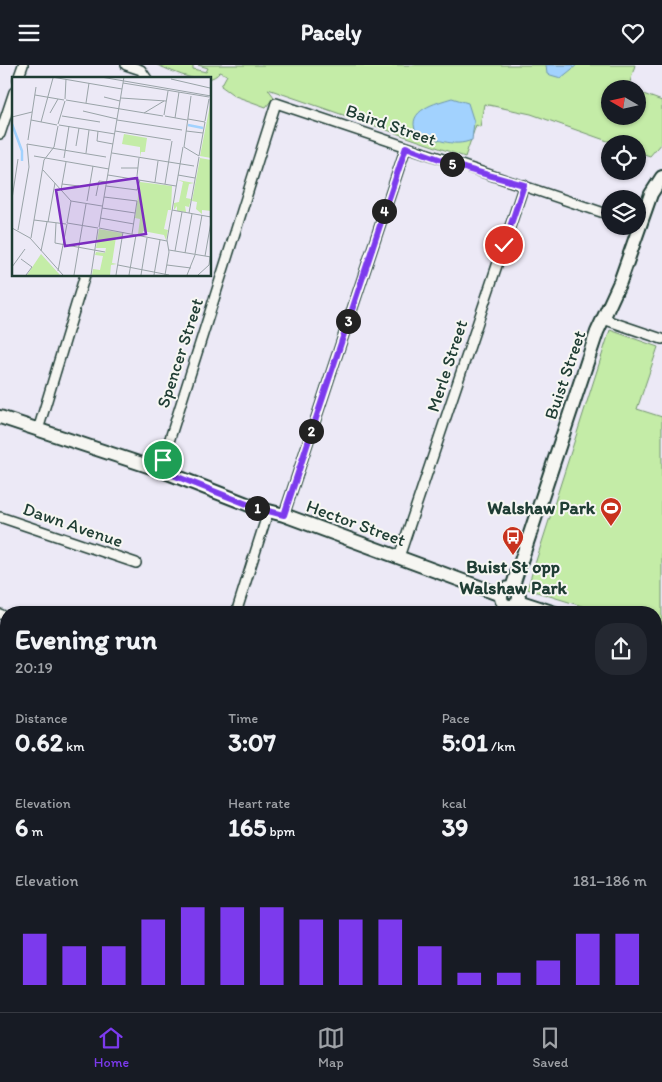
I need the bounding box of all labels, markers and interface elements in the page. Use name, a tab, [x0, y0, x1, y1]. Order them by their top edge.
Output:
icon: menu	[15, 19, 43, 47]
text: Pacely	[301, 19, 361, 46]
icon: heart	[619, 19, 647, 47]
inset map	[12, 77, 211, 276]
north arrow	[601, 80, 646, 125]
map controls	[601, 80, 646, 235]
street label: Baird Street	[343, 99, 439, 151]
button: locate	[601, 135, 646, 180]
pin: 5	[440, 151, 464, 177]
text: 5	[449, 156, 456, 173]
button: layers	[601, 190, 646, 235]
pin: 4	[372, 199, 396, 223]
text: 4	[380, 203, 389, 220]
pin	[483, 224, 525, 266]
icon: check	[490, 231, 518, 259]
street label: Spencer Street	[152, 295, 208, 411]
pin: 3	[336, 309, 360, 333]
text: 3	[345, 313, 352, 330]
street label: Merle Street	[422, 317, 472, 415]
street label: Buist Street	[539, 327, 591, 422]
pin: 2	[298, 419, 324, 443]
text: 2	[308, 423, 315, 440]
pin	[142, 439, 184, 481]
icon: arrive	[149, 446, 177, 474]
pin: 1	[244, 495, 270, 521]
street label: Hector Street	[303, 495, 409, 551]
sports icon: Walshaw Park	[599, 496, 623, 527]
place label: Walshaw Park	[487, 497, 596, 519]
street label: Dawn Avenue	[20, 498, 126, 552]
text: 1	[254, 500, 261, 517]
bus stop icon: Buist St opp Walshaw Park	[501, 525, 525, 556]
place label: Buist St opp Walshaw Park	[459, 556, 568, 599]
text: Evening run	[15, 622, 157, 656]
button: share	[595, 623, 647, 675]
text: 20:19	[15, 658, 53, 677]
text: Distance	[15, 710, 67, 727]
text: Time	[228, 710, 258, 727]
text: Pace	[442, 710, 470, 727]
text: 0.62	[15, 727, 63, 757]
text: 3:07	[228, 727, 276, 757]
text: 5:01	[442, 727, 488, 757]
text: km	[63, 738, 85, 755]
text: /km	[488, 738, 515, 755]
text: Elevation	[15, 795, 71, 812]
text: Heart rate	[228, 795, 290, 812]
text: kcal	[442, 795, 467, 812]
text: 6	[15, 812, 28, 842]
text: 165	[228, 812, 266, 842]
text: 39	[442, 812, 468, 842]
text: m	[28, 823, 43, 840]
text: bpm	[266, 823, 295, 840]
text: Elevation	[15, 871, 79, 890]
text: 181–186 m	[573, 871, 647, 890]
tab: Home	[94, 1024, 129, 1071]
tab: Map	[317, 1024, 345, 1071]
tab: Saved	[532, 1024, 568, 1071]

